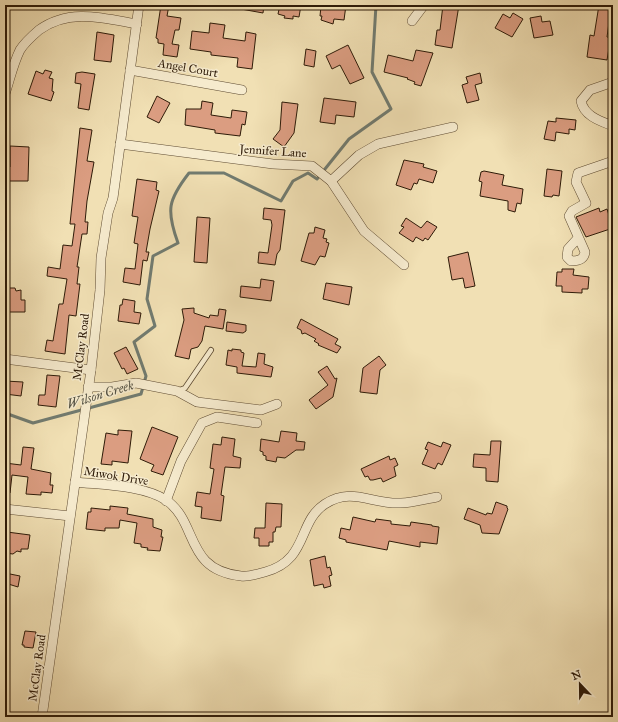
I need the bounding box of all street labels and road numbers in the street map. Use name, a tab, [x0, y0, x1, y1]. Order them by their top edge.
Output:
street label: Angel Court	[156, 56, 220, 81]
street label: Jennifer Lane	[237, 142, 307, 161]
street label: McClay Road	[70, 313, 92, 381]
street label: Miwok Drive	[83, 464, 149, 488]
street label: McClay Road	[25, 634, 49, 702]

